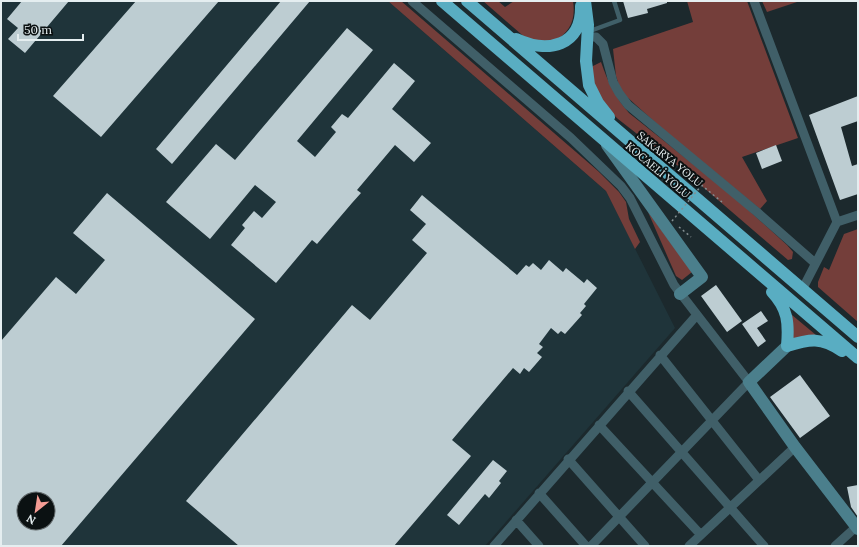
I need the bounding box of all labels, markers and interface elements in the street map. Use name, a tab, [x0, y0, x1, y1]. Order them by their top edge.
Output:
scale bar	[18, 16, 83, 42]
text: 50 m	[24, 22, 52, 37]
street label: SAKARYA YOLU	[634, 128, 706, 190]
street label: KOCAELİ YOLU	[623, 138, 694, 201]
north arrow	[16, 491, 56, 531]
text: N	[23, 511, 38, 528]

